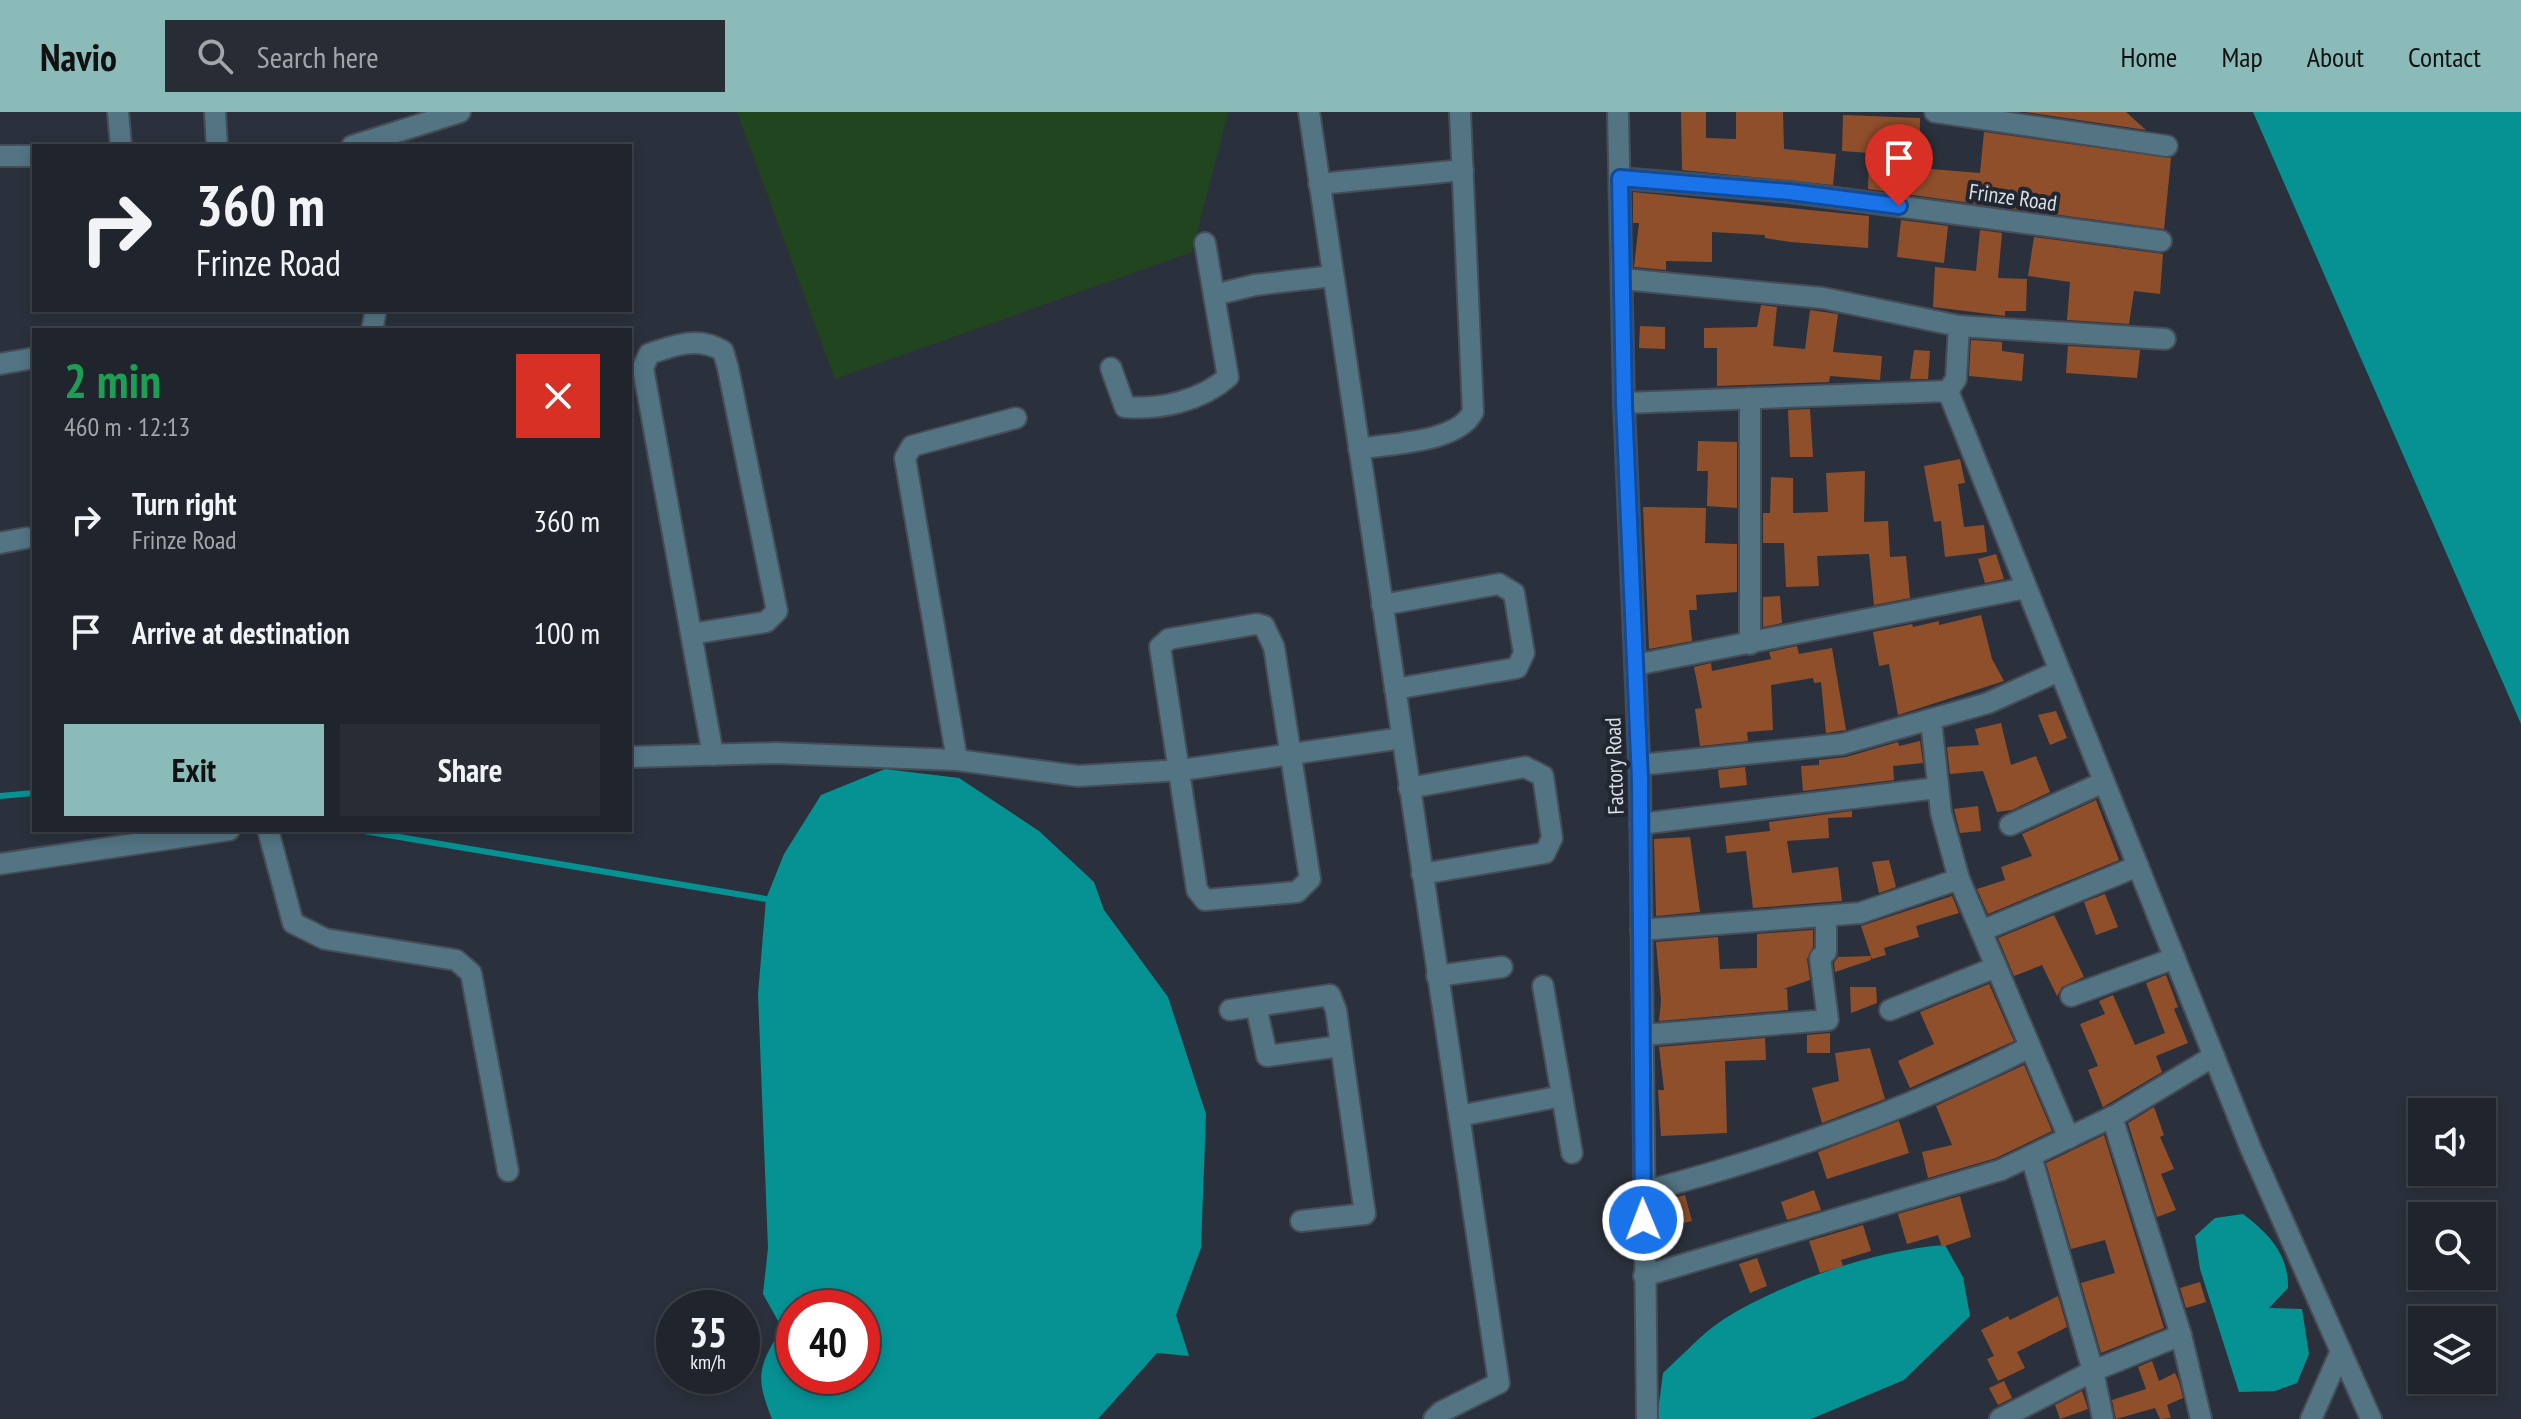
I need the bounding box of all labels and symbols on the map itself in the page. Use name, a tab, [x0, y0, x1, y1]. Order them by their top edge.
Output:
pin	[1865, 124, 1933, 206]
street label: Frinze Road	[1967, 177, 2059, 217]
street label: Factory Road	[1598, 717, 1630, 815]
position arrow	[1601, 1178, 1685, 1262]
speed limit sign: 40	[776, 1290, 880, 1394]

